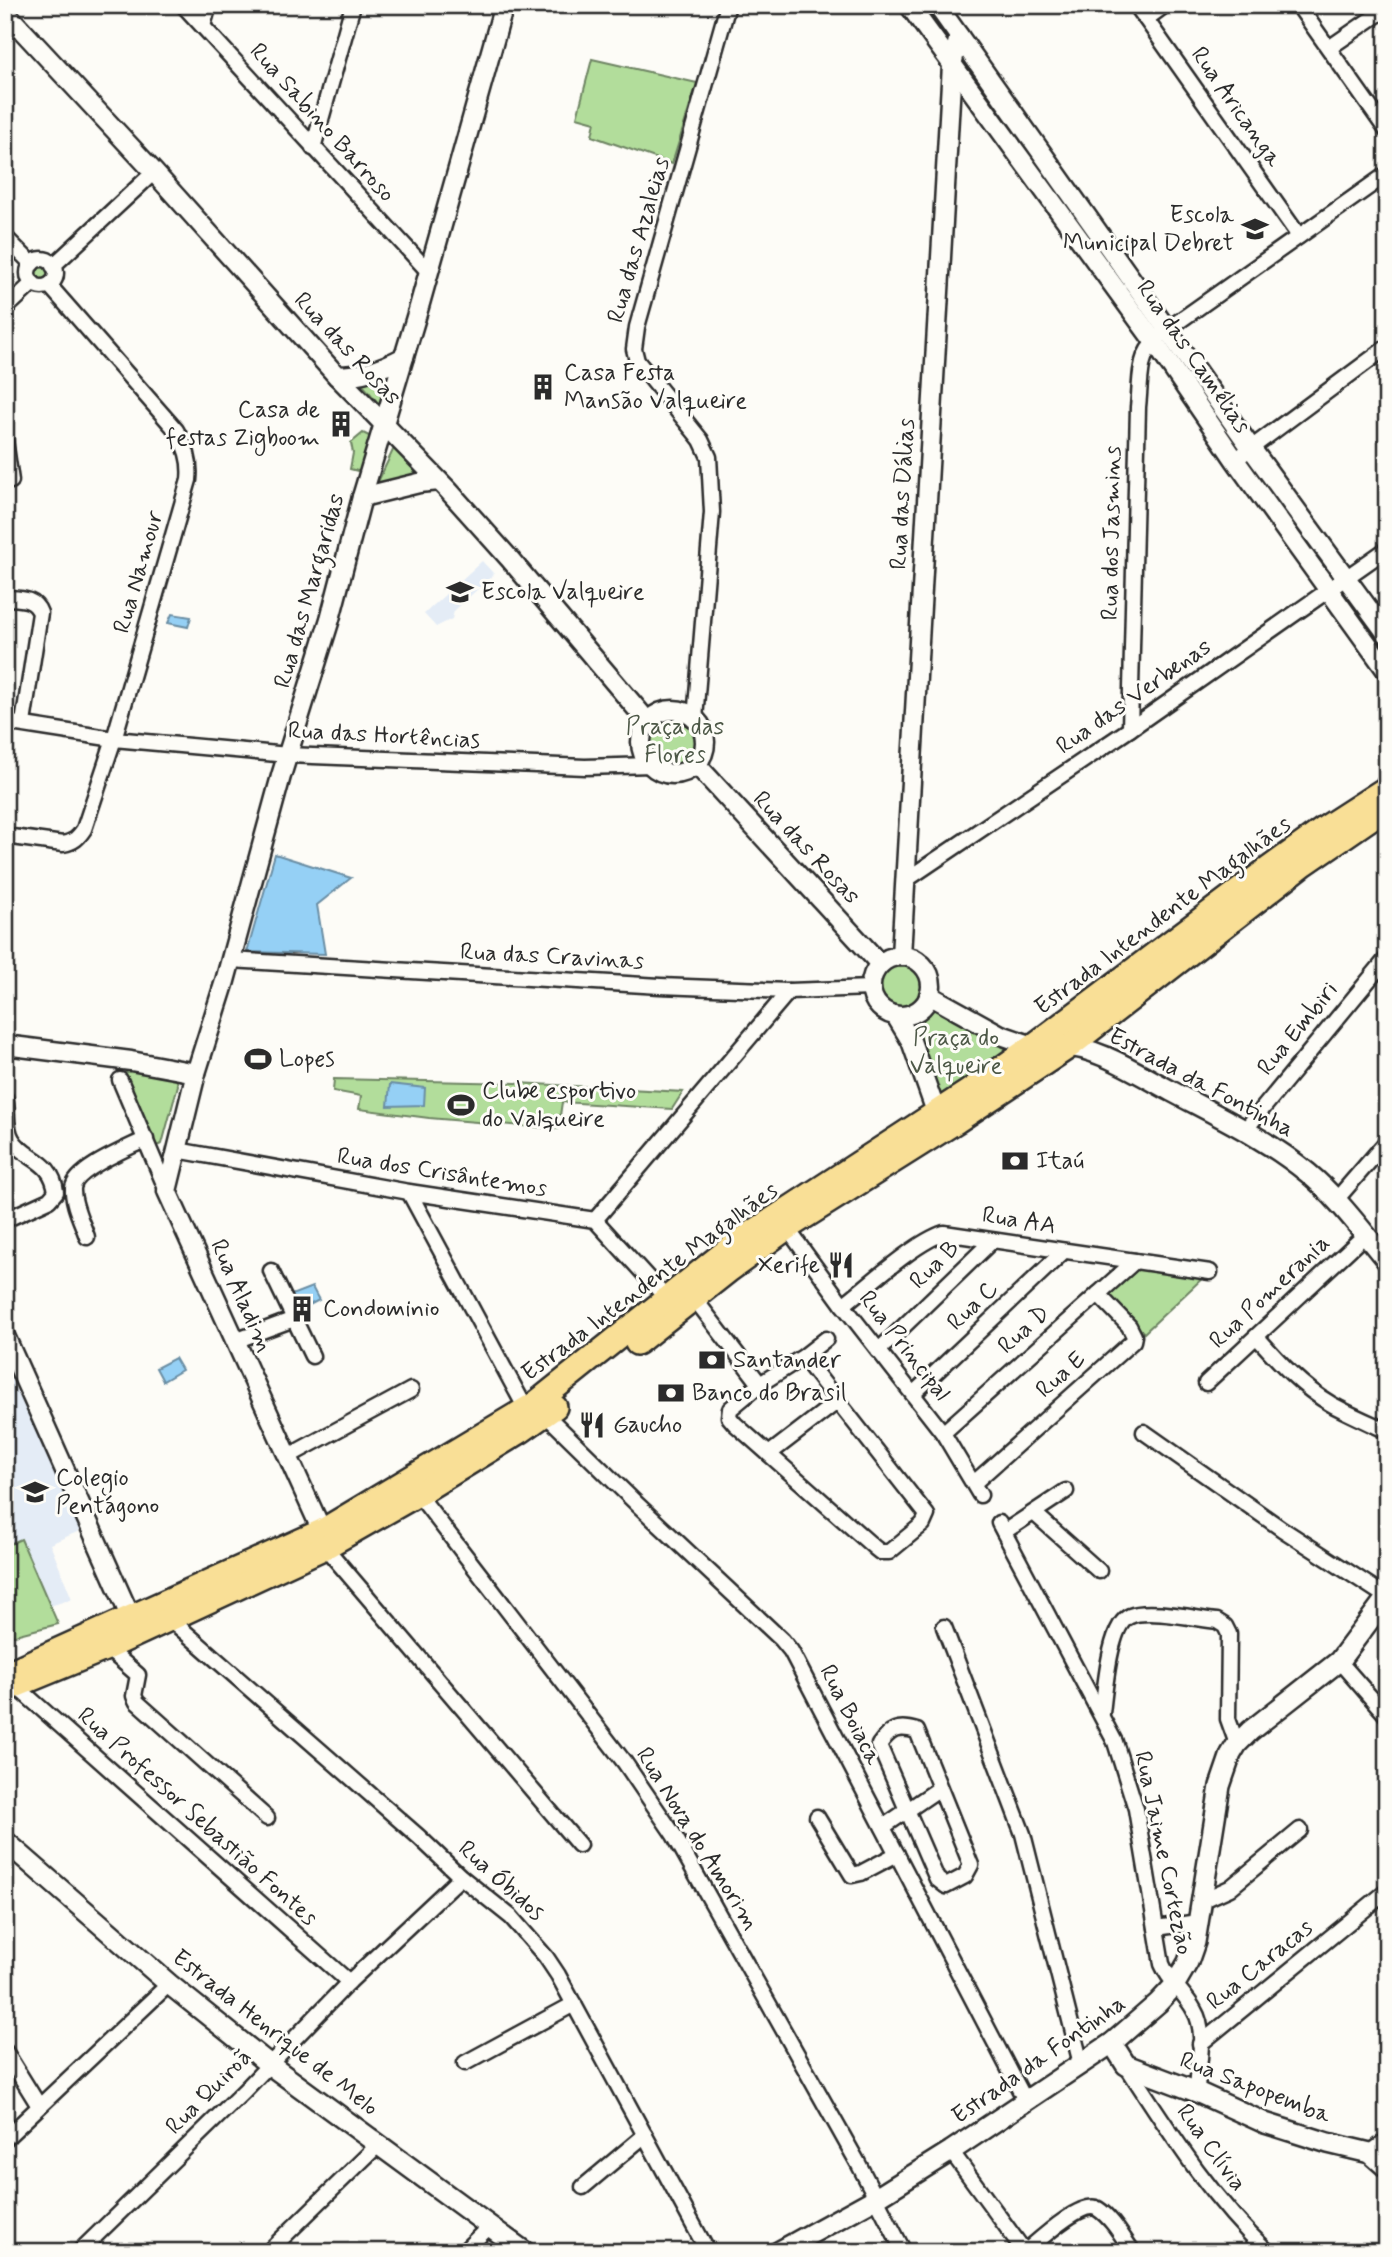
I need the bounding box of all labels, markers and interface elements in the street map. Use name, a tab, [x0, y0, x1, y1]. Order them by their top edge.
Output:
street label: Rua Sabino Barroso	[242, 37, 402, 209]
street label: Rua Aricanga	[1183, 41, 1289, 174]
street label: Rua das Azaleias	[601, 153, 678, 326]
place label: Escola Municipal Debret	[1063, 200, 1235, 259]
school or university icon: Escola Municipal Debret	[1240, 214, 1270, 244]
street label: Rua das Camélias	[1129, 274, 1258, 440]
street label: Rua das Rosas	[286, 286, 408, 413]
place label: Casa Festa Mansão Valqueire	[564, 358, 747, 417]
building icon: Casa Festa Mansão Valqueire	[528, 372, 558, 402]
place label: Casa de festas Zigboom	[166, 395, 320, 456]
building icon: Casa de festas Zigboom	[326, 409, 356, 439]
street label: Rua das Dálias	[884, 417, 922, 571]
street label: Rua dos Jasmins	[1095, 445, 1129, 621]
street label: Rua das Margaridas	[267, 490, 356, 693]
street label: Rua Namour	[107, 506, 171, 637]
school or university icon: Escola Valqueire	[445, 577, 475, 607]
place label: Escola Valqueire	[481, 577, 645, 608]
street label: Rua das Verbenas	[1050, 632, 1218, 762]
park label: Praça das Flores	[626, 712, 725, 771]
street label: Rua das Hortências	[287, 715, 481, 757]
street label: Rua das Rosas	[745, 785, 867, 912]
street label: Estrada Intendente Magalhães	[1028, 809, 1300, 1025]
street label: Rua das Cravinas	[459, 937, 645, 977]
street label: Rua Embiri	[1251, 976, 1345, 1082]
street label: Estrada da Fontinha	[1103, 1021, 1299, 1145]
park label: Praça do Valqueire	[910, 1023, 1002, 1082]
sports icon: Lopes	[243, 1044, 273, 1074]
place label: Lopes	[279, 1044, 335, 1075]
place label: Clube esportivo do Valqueire	[482, 1076, 636, 1135]
sports icon: Clube esportivo do Valqueire	[446, 1090, 476, 1120]
street label: Rua dos Crisântemos	[335, 1141, 550, 1205]
bank icon: Itaú	[1000, 1146, 1030, 1176]
place label: Itaú	[1036, 1146, 1084, 1177]
street label: Estrada Intendente Magalhães	[515, 1175, 787, 1391]
street label: Rua AA	[980, 1200, 1058, 1242]
street label: Rua Pomerania	[1203, 1228, 1337, 1356]
street label: Rua B	[903, 1234, 967, 1296]
street label: Rua Aladim	[202, 1235, 280, 1357]
place label: Xerife	[758, 1250, 820, 1281]
restaurant icon: Xerife	[826, 1250, 856, 1280]
street label: Rua C	[941, 1274, 1005, 1338]
street label: Rua Principal	[851, 1284, 957, 1408]
building icon: Condominio	[287, 1294, 317, 1324]
place label: Condominio	[323, 1294, 439, 1325]
street label: Rua D	[991, 1299, 1057, 1361]
street label: Rua E	[1030, 1344, 1093, 1406]
bank icon: Santander	[697, 1345, 727, 1375]
place label: Santander	[733, 1345, 842, 1376]
bank icon: Banco do Brasil	[656, 1378, 686, 1408]
place label: Banco do Brasil	[692, 1378, 847, 1409]
restaurant icon: Gaucho	[577, 1410, 607, 1440]
place label: Gaucho	[613, 1410, 682, 1441]
place label: Colegio Pentágono	[56, 1463, 159, 1522]
school or university icon: Colegio Pentágono	[20, 1477, 50, 1507]
street label: Rua Boiaca	[812, 1660, 889, 1771]
street label: Rua Professor Sebastião Fontes	[70, 1701, 324, 1934]
street label: Rua Nova do Amorim	[628, 1742, 766, 1936]
street label: Rua Jaime Cortezão	[1126, 1748, 1200, 1958]
street label: Rua Óbidos	[451, 1834, 551, 1928]
street label: Rua Caracas	[1200, 1912, 1320, 2017]
street label: Estrada Henrique de Melo	[166, 1943, 384, 2123]
street label: Estrada da Fontinha	[946, 1988, 1132, 2132]
street label: Rua Quiroã	[159, 2042, 259, 2142]
street label: Rua Sapopemba	[1175, 2045, 1336, 2131]
street label: Rua Clívia	[1169, 2098, 1253, 2198]

